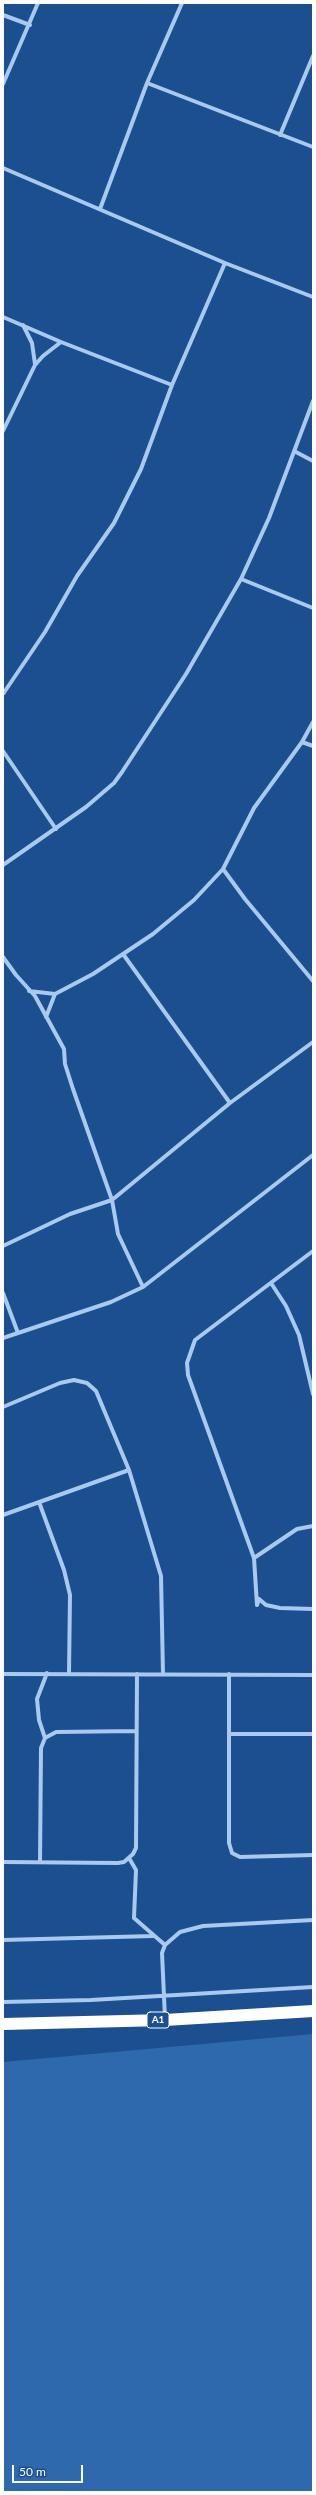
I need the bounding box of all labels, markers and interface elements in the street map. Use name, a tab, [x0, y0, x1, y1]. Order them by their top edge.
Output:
road number: A1	[147, 2012, 169, 2028]
scale bar	[14, 2457, 85, 2483]
text: 50 m	[19, 2464, 46, 2479]

